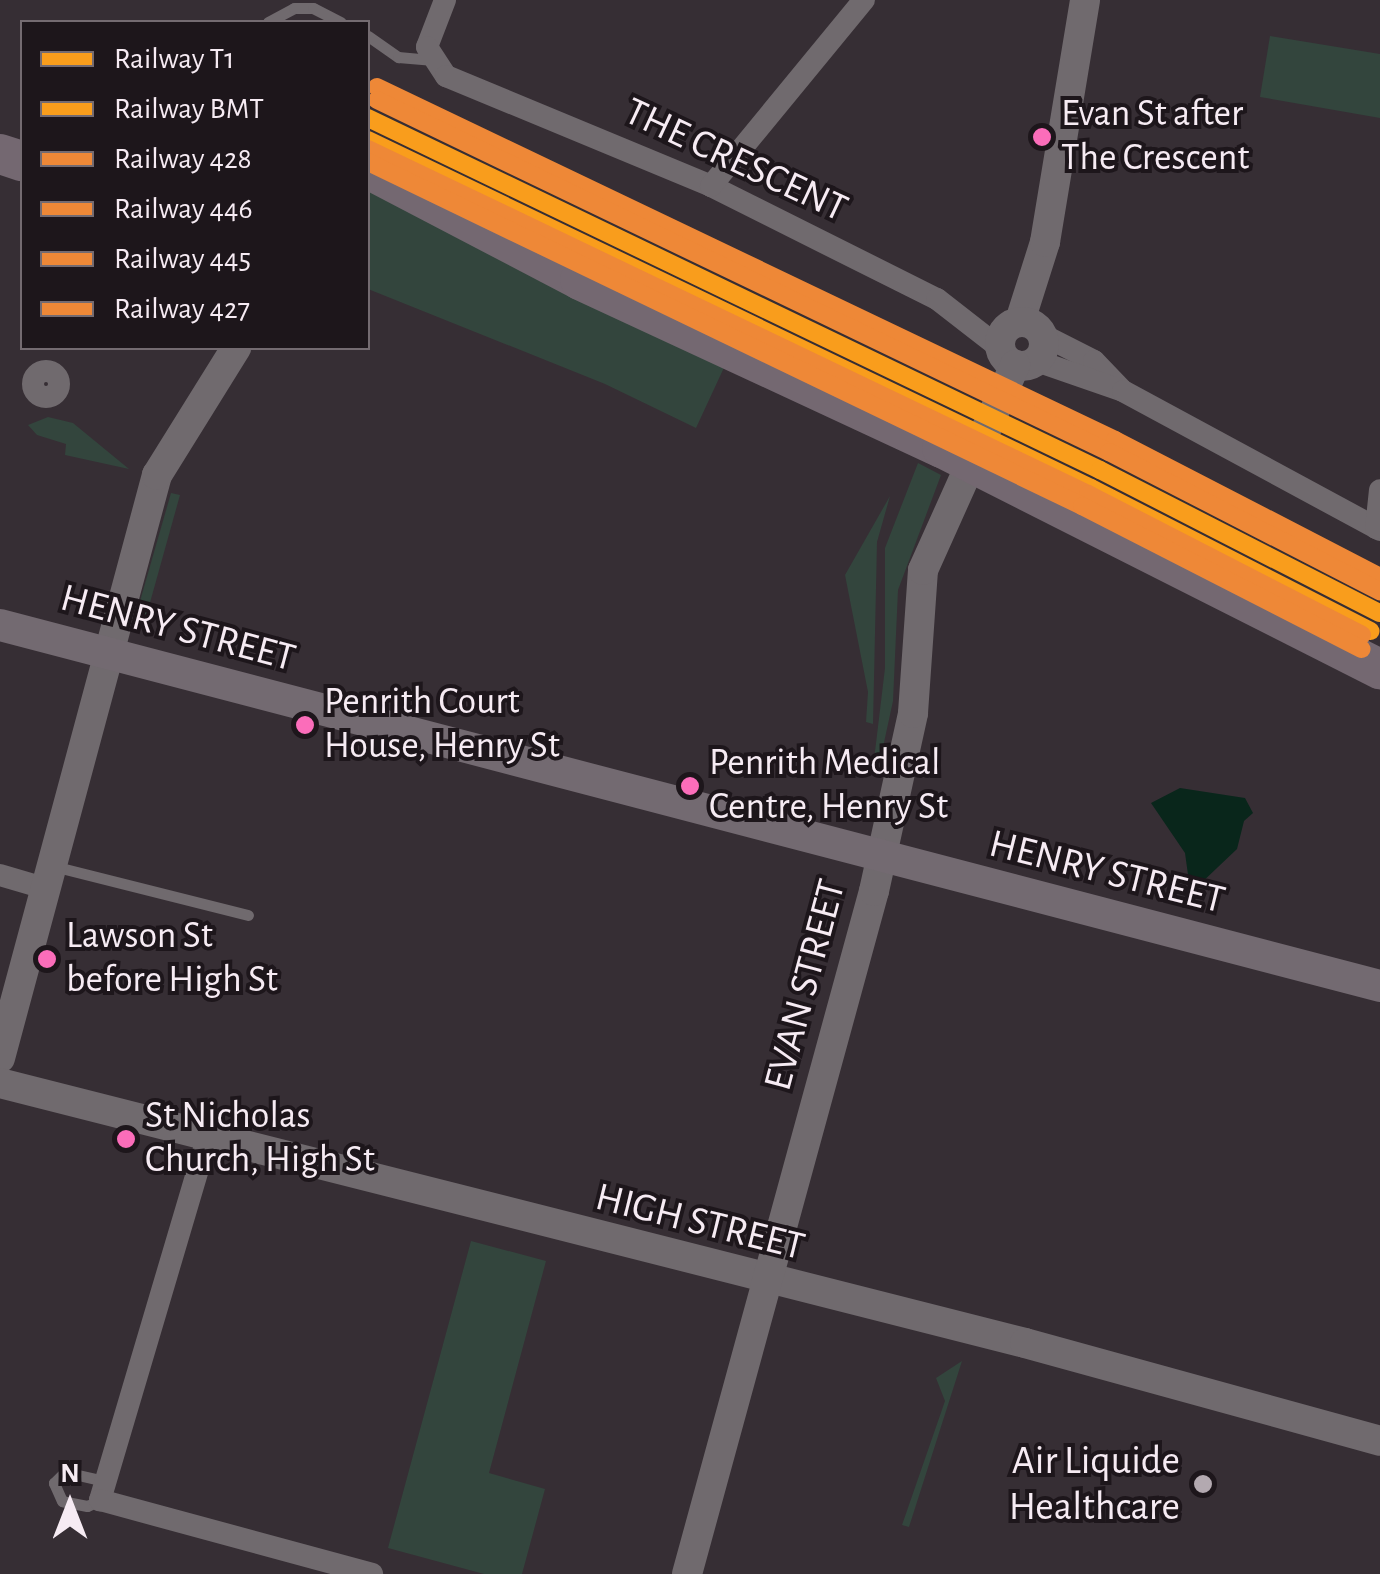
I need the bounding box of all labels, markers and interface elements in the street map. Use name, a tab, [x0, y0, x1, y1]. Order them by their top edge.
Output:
legend	[20, 20, 370, 350]
text: Railway T1	[114, 44, 235, 74]
street label: THE CRESCENT	[617, 87, 855, 233]
place label: Evan St after The Crescent	[1061, 92, 1249, 182]
text: Railway BMT	[114, 94, 264, 124]
marker: Evan St after The Crescent	[1032, 127, 1052, 147]
text: Railway 428	[114, 144, 252, 174]
text: Railway 446	[114, 194, 252, 224]
text: Railway 445	[114, 244, 251, 274]
text: Railway 427	[114, 294, 250, 324]
street label: HENRY STREET	[55, 574, 301, 682]
place label: Penrith Court House, Henry St	[324, 680, 560, 769]
marker: Penrith Court House, Henry St	[295, 715, 315, 735]
place label: Penrith Medical Centre, Henry St	[709, 741, 948, 831]
marker: Penrith Medical Centre, Henry St	[680, 776, 700, 796]
street label: HENRY STREET	[984, 820, 1230, 924]
street label: EVAN STREET	[754, 874, 856, 1096]
place label: Lawson St before High St	[66, 914, 278, 1004]
marker: Lawson St before High St	[37, 949, 57, 969]
place label: St Nicholas Church, High St	[145, 1094, 375, 1184]
marker: St Nicholas Church, High St	[116, 1129, 136, 1149]
street label: HIGH STREET	[591, 1173, 809, 1271]
place label: Air Liquide Healthcare	[1009, 1437, 1180, 1531]
north arrow	[20, 1454, 120, 1554]
text: N	[60, 1460, 80, 1488]
marker: Air Liquide Healthcare	[1190, 1471, 1216, 1497]

